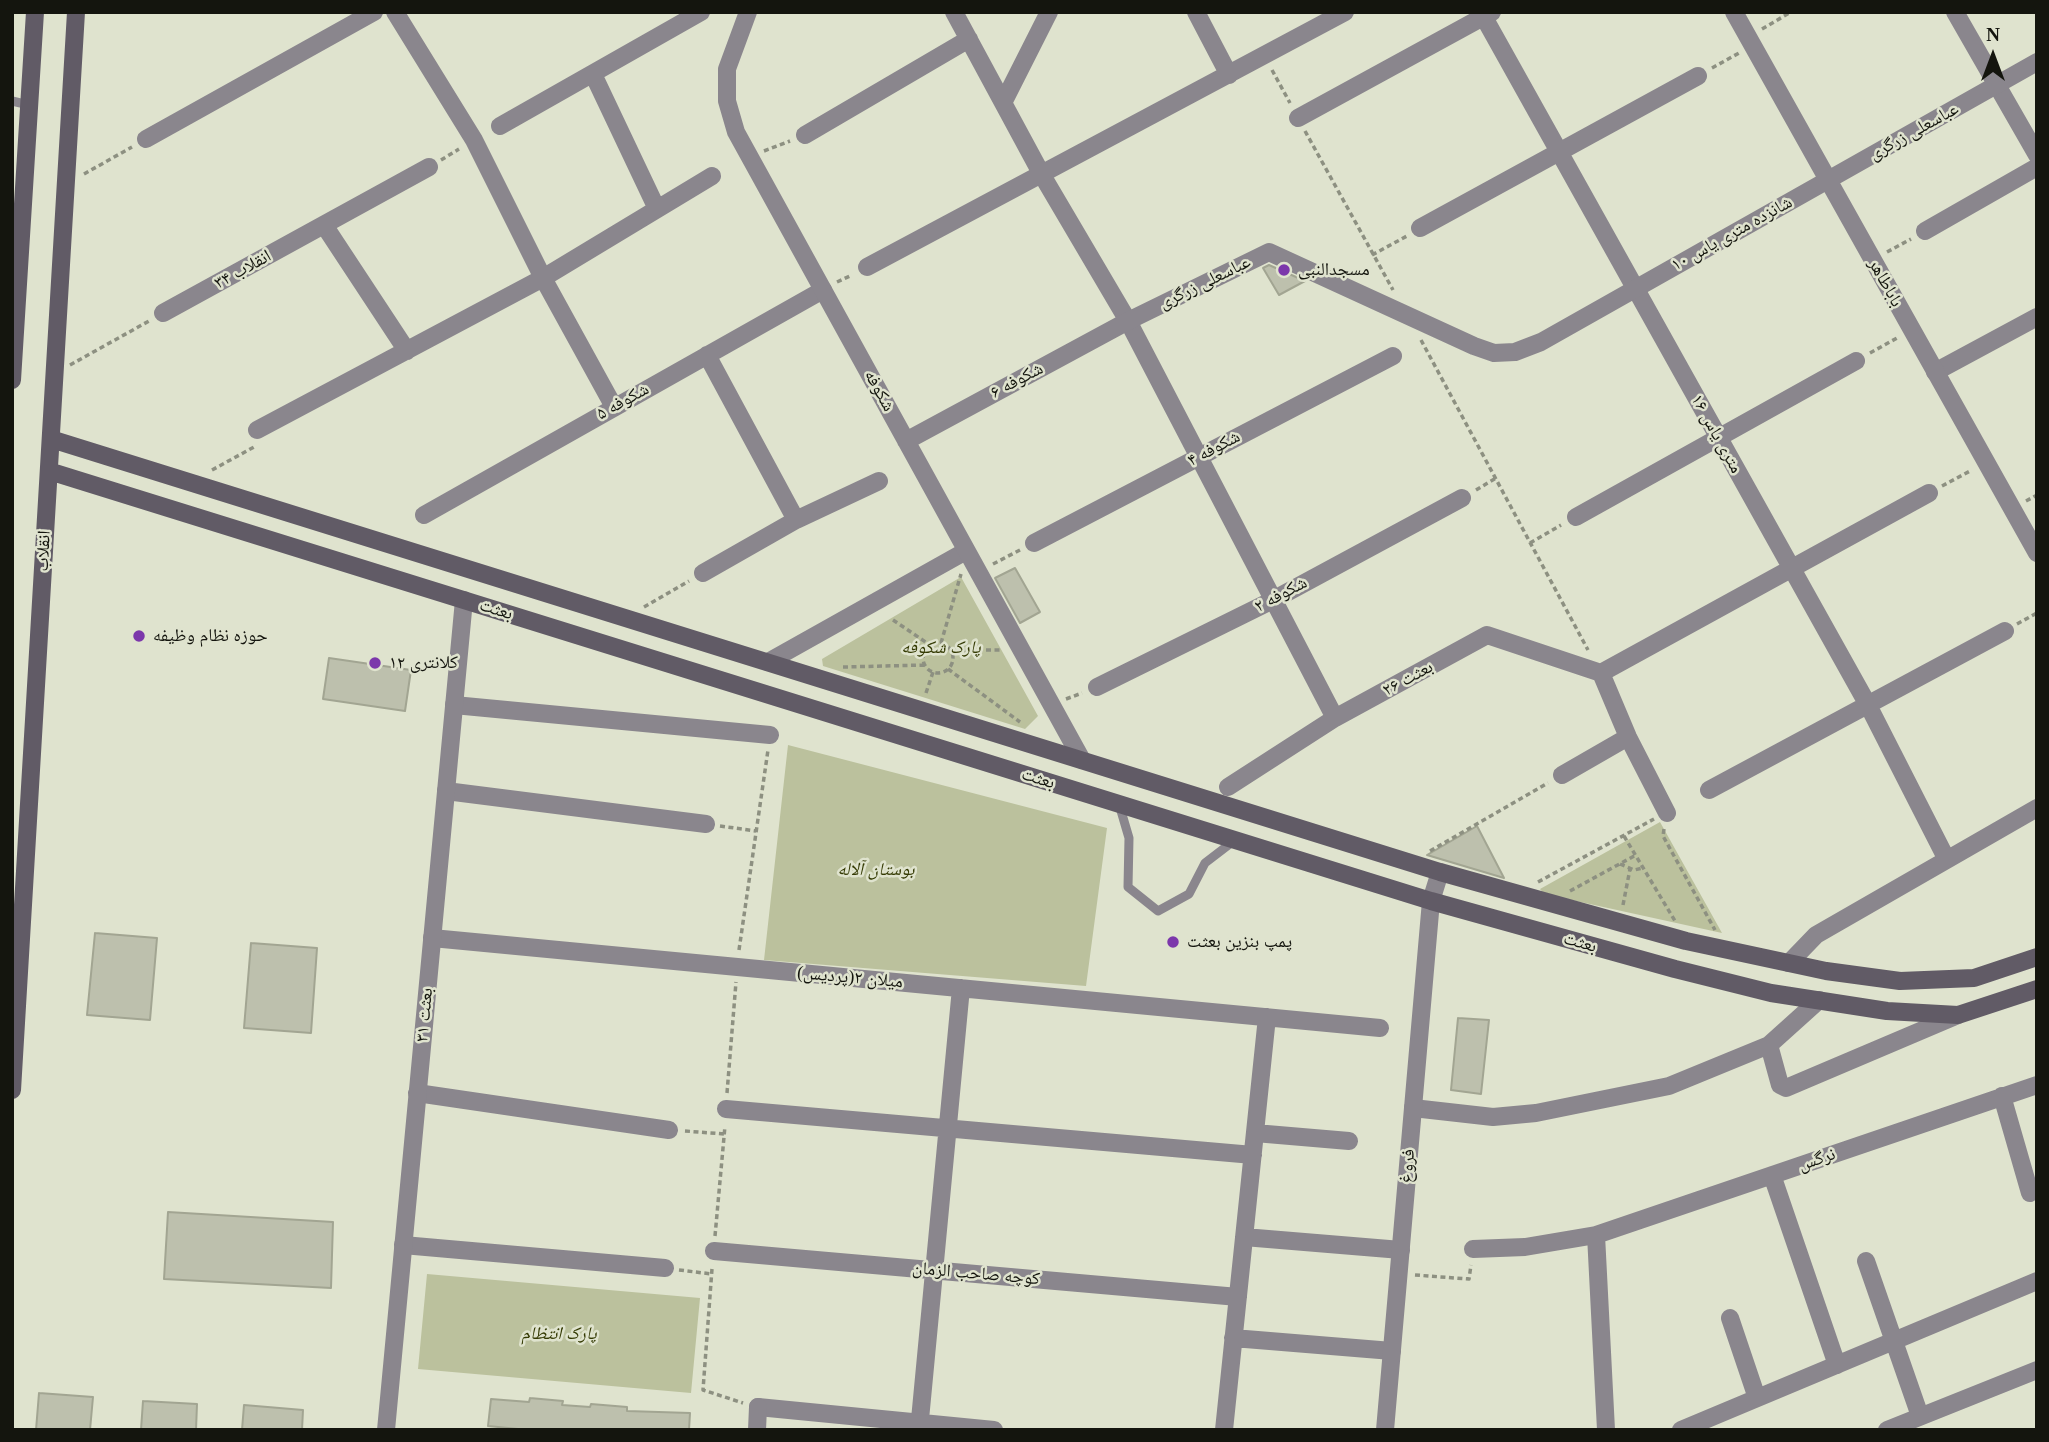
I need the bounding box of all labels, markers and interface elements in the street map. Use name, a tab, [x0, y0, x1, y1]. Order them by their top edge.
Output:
north arrow	[1958, 21, 2028, 91]
text: N	[1986, 24, 2000, 45]
street label: عباسعلی زرگری	[1865, 98, 1963, 166]
street label: شانزده متری یاس ۱۰	[1668, 192, 1796, 276]
street label: انقلاب ۳۴	[211, 246, 275, 294]
street label: عباسعلی زرگری	[1156, 252, 1254, 314]
street label: باباطاهر	[1863, 255, 1907, 311]
place label: مسجدالنبی	[1298, 259, 1370, 281]
marker: مسجدالنبی	[1276, 262, 1292, 278]
street label: شکوفه ۶	[987, 358, 1047, 404]
street label: شکوفه	[859, 366, 899, 416]
street label: شکوفه ۵	[593, 379, 653, 425]
street label: ۱۶ متری یاس	[1685, 391, 1747, 477]
street label: شکوفه ۴	[1184, 426, 1244, 472]
street label: انقلاب	[32, 530, 56, 572]
street label: شکوفه ۲	[1251, 572, 1311, 618]
street label: بعثت	[477, 595, 515, 625]
place label: حوزه نظام وظیفه	[153, 625, 268, 647]
marker: حوزه نظام وظیفه	[131, 628, 147, 644]
park label: پارک شکوفه	[901, 637, 981, 659]
place label: کلانتری ۱۲	[389, 652, 458, 674]
marker: کلانتری ۱۲	[367, 655, 383, 671]
street label: بعثت ۲۶	[1379, 656, 1437, 702]
street label: بعثت	[1019, 764, 1057, 794]
park label: بوستان آلاله	[838, 859, 914, 881]
street label: بعثت	[1561, 928, 1599, 958]
place label: پمپ بنزین بعثت	[1187, 931, 1292, 953]
marker: پمپ بنزین بعثت	[1165, 934, 1181, 950]
street label: میلان ۲(پردیس)	[796, 963, 904, 993]
street label: بعثت ۳۱	[412, 987, 438, 1043]
street label: نرگس	[1796, 1144, 1838, 1176]
street label: فروغ	[1396, 1148, 1420, 1184]
street label: کوچه صاحب الزمان	[911, 1258, 1041, 1290]
park label: پارک انتظام	[521, 1323, 597, 1345]

